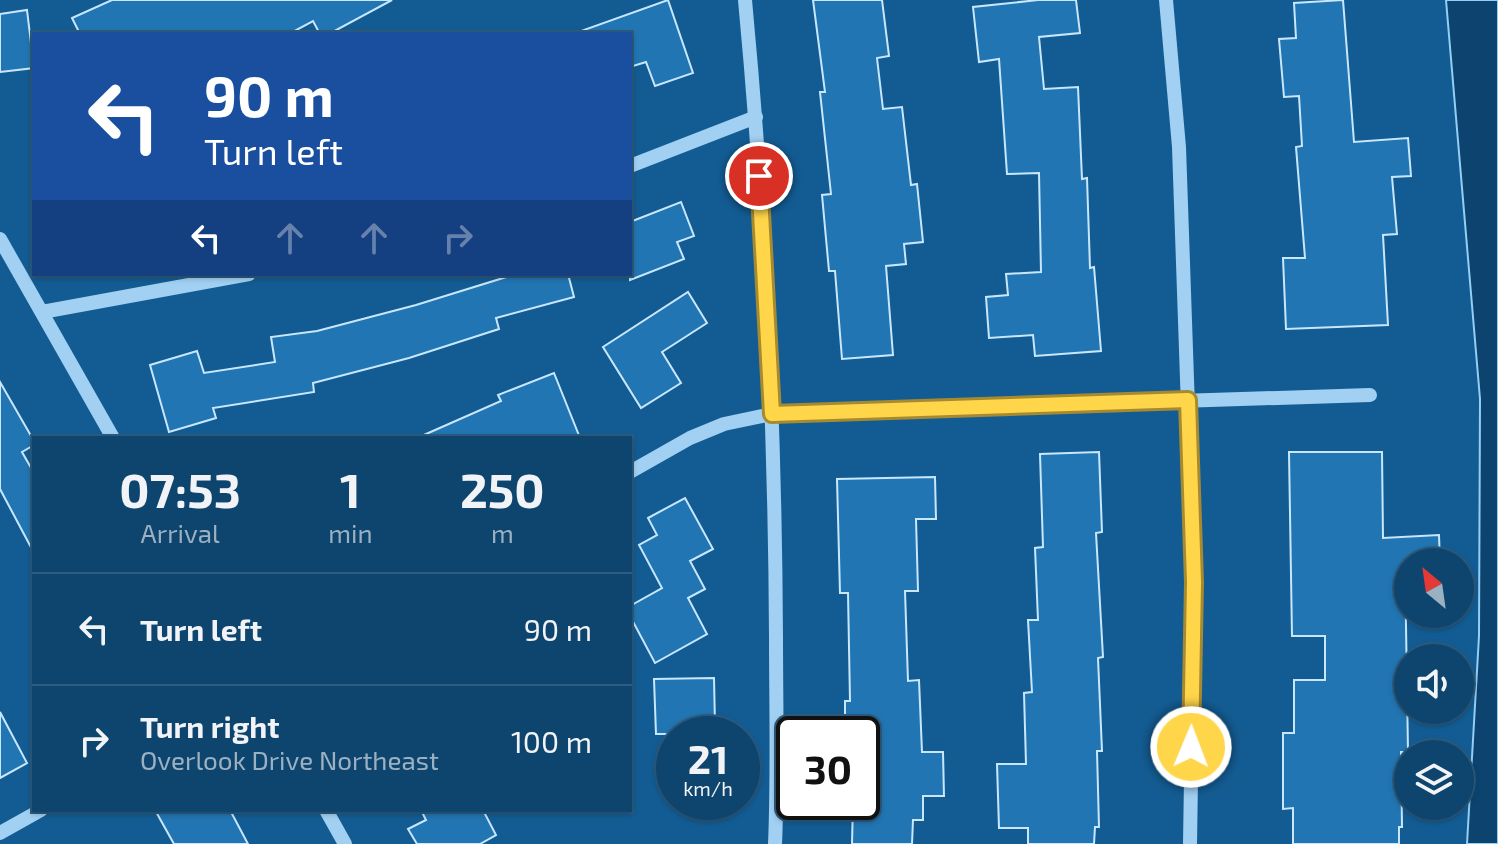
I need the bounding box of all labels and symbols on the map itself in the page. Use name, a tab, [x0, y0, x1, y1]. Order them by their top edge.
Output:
pin	[725, 142, 793, 210]
north arrow	[1394, 548, 1474, 628]
position arrow	[1149, 705, 1233, 789]
speed limit sign: 30	[776, 716, 880, 820]

